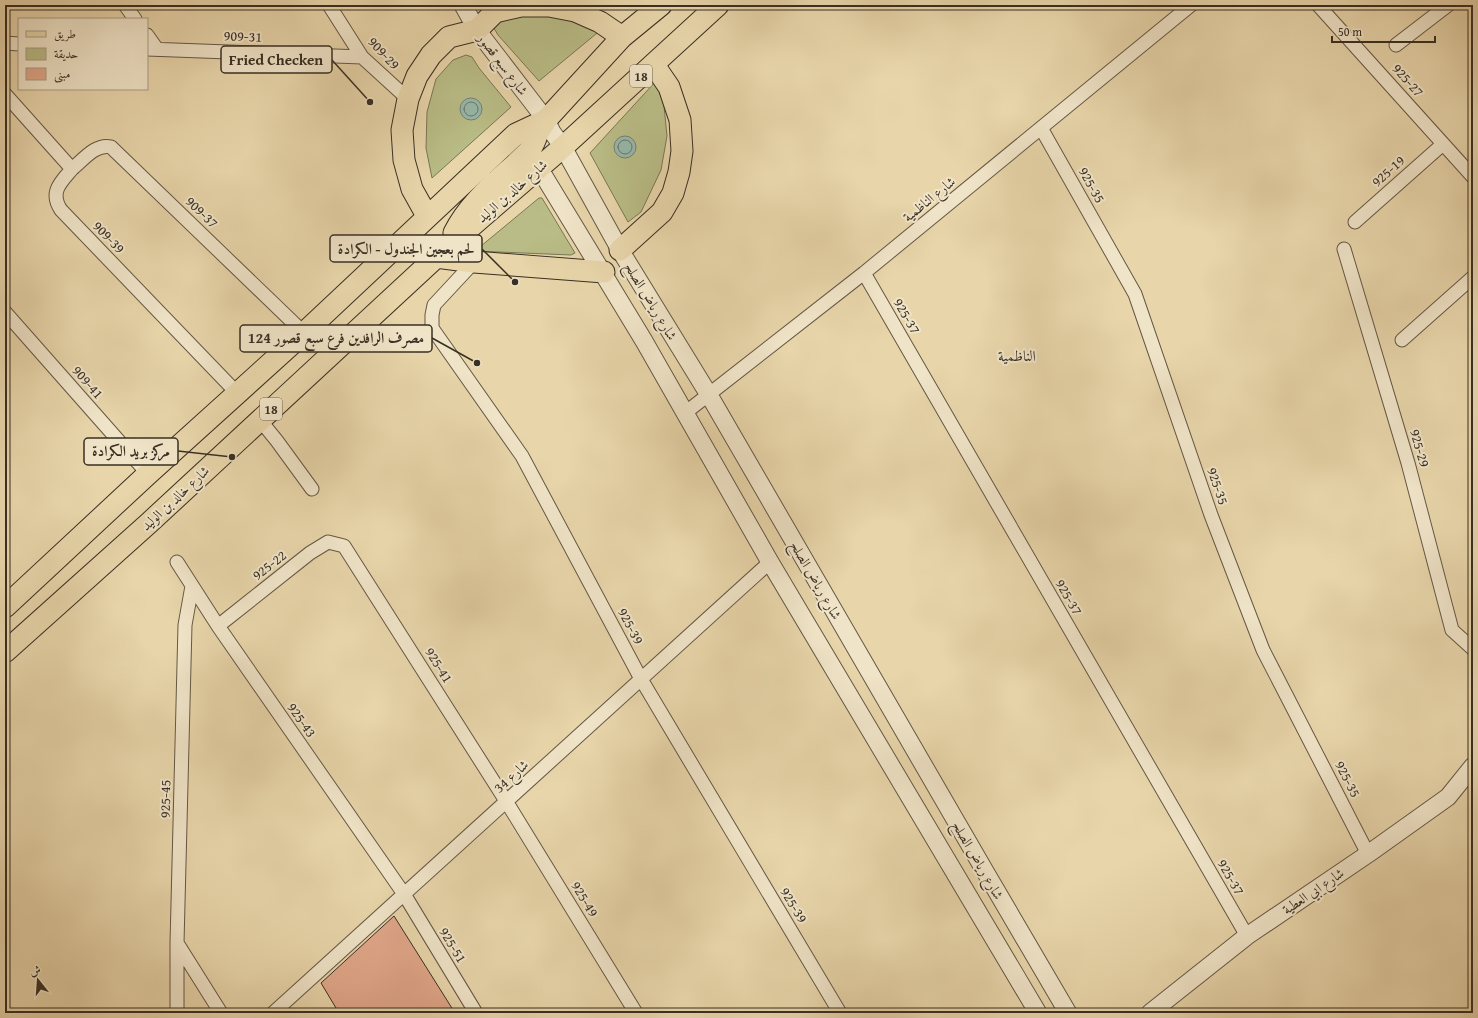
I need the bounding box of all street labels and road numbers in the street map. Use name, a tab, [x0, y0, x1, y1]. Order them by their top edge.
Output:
street label: 909-31	[223, 25, 263, 47]
street label: شارع سبع قصور	[469, 27, 533, 102]
street label: 909-29	[364, 32, 405, 74]
street label: 925-27	[1388, 59, 1428, 101]
road number: 18	[630, 65, 652, 87]
street label: 925-19	[1367, 151, 1409, 191]
street label: شارع خالد بن الوليد	[472, 155, 553, 229]
street label: 925-35	[1074, 163, 1110, 207]
street label: شارع الناظمية	[898, 171, 961, 228]
street label: 909-37	[181, 191, 223, 233]
street label: 909-39	[88, 216, 130, 258]
street label: شارع رياض الصلح	[617, 258, 682, 345]
street label: 925-37	[889, 294, 925, 338]
street label: 909-41	[68, 361, 108, 403]
road number: 18	[260, 398, 282, 420]
street label: 925-29	[1405, 427, 1435, 470]
street label: شارع خالد بن الوليد	[136, 461, 215, 537]
street label: 925-35	[1202, 465, 1234, 507]
street label: شارع رياض الصلح	[783, 537, 847, 625]
street label: 925-22	[248, 545, 290, 585]
street label: 925-37	[1051, 575, 1087, 619]
street label: 925-39	[613, 604, 649, 648]
street label: 925-41	[420, 643, 458, 687]
street label: 925-43	[283, 698, 321, 742]
street label: شارع 34	[489, 755, 534, 799]
street label: 925-35	[1330, 757, 1366, 801]
street label: 925-45	[155, 780, 175, 818]
street label: شارع رياض الصلح	[945, 817, 1009, 905]
street label: 925-37	[1213, 855, 1249, 899]
street label: شارع ابي العطية	[1278, 863, 1349, 921]
street label: 925-49	[567, 877, 604, 921]
street label: 925-39	[776, 883, 813, 927]
street label: 925-51	[435, 923, 471, 967]

